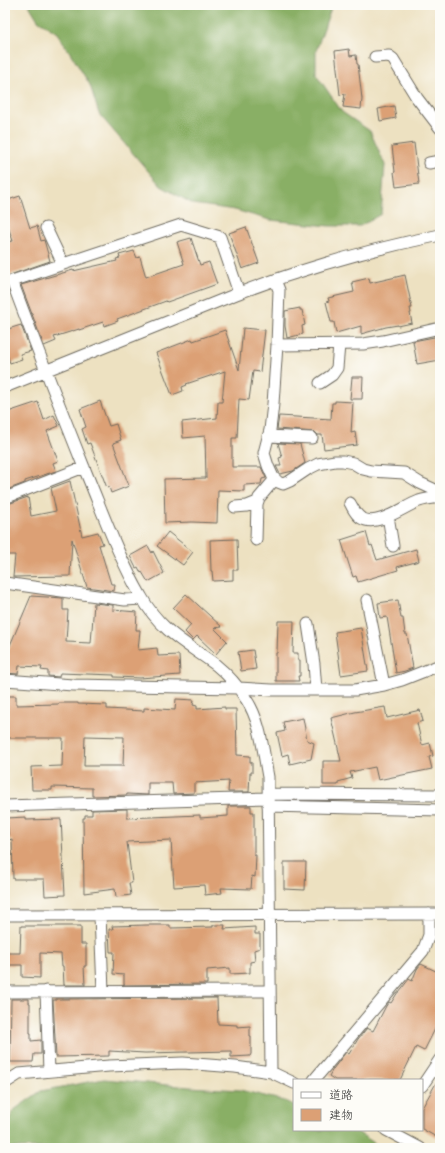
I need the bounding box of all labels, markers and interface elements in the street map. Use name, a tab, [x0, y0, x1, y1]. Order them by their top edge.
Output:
legend	[293, 1079, 423, 1131]
text: 道路	[329, 1088, 353, 1103]
text: 建物	[329, 1108, 353, 1123]

